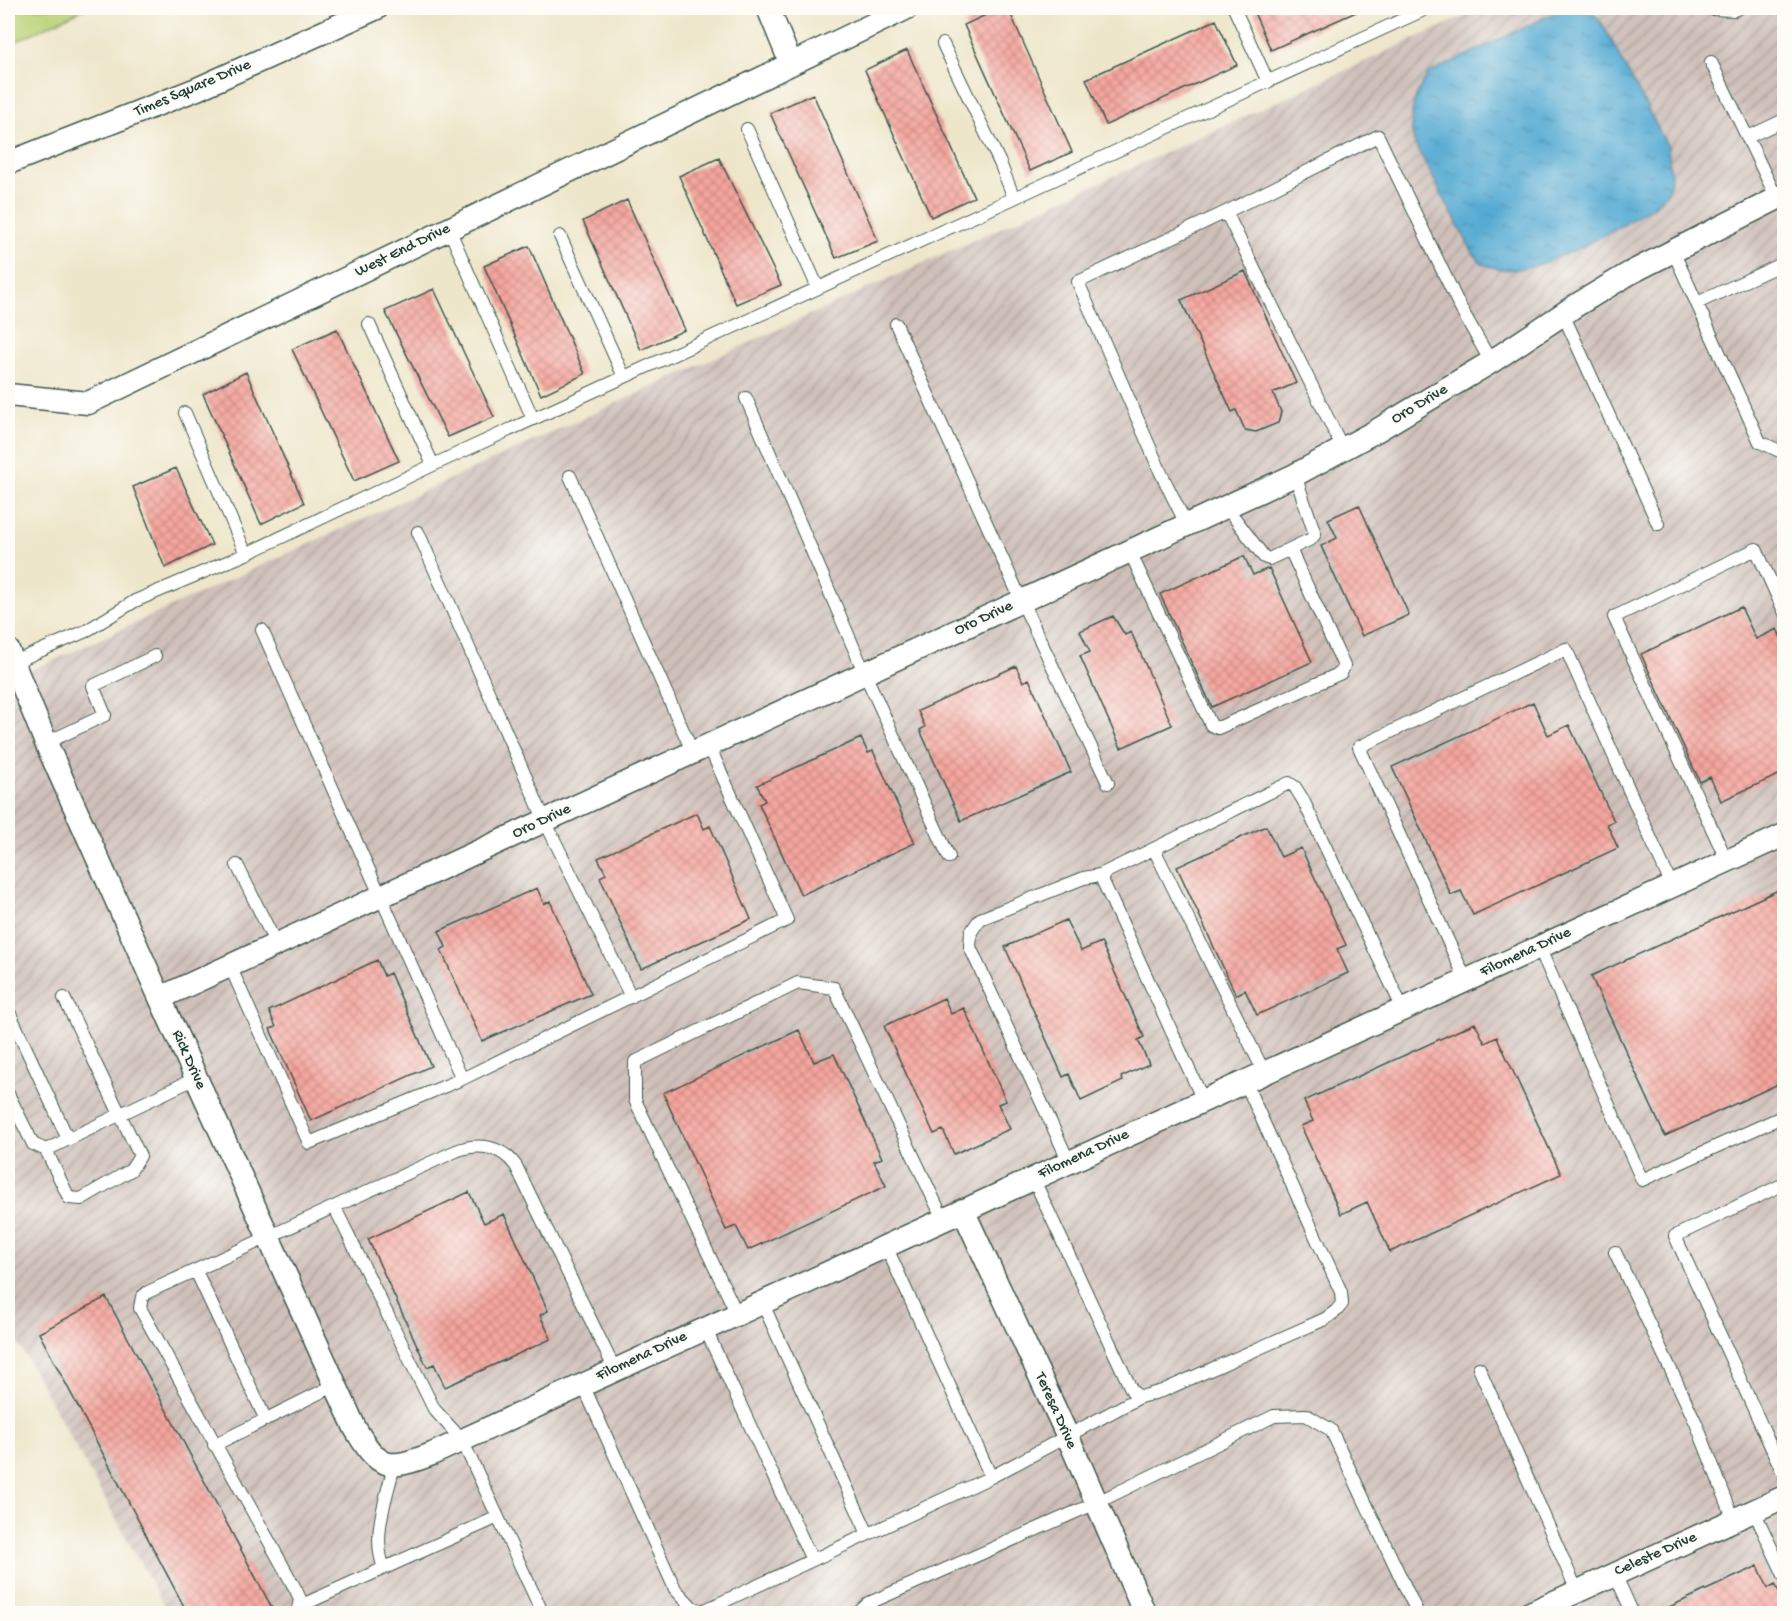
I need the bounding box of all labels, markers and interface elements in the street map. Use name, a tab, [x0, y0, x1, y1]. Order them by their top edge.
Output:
street label: Times Square Drive	[131, 56, 255, 123]
street label: West End Drive	[352, 219, 454, 282]
street label: Oro Drive	[1388, 380, 1452, 429]
street label: Oro Drive	[952, 597, 1017, 641]
street label: Oro Drive	[510, 800, 575, 844]
street label: Filomena Drive	[1477, 923, 1575, 983]
street label: Rick Drive	[166, 1027, 210, 1093]
street label: Filomena Drive	[1035, 1125, 1133, 1185]
street label: Filomena Drive	[593, 1327, 691, 1387]
street label: Teresa Drive	[1029, 1369, 1081, 1453]
street label: Celeste Drive	[1612, 1528, 1701, 1582]

